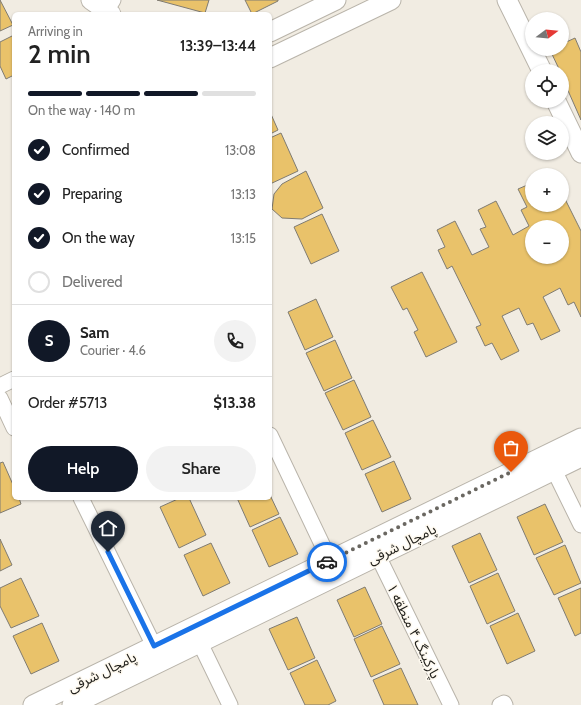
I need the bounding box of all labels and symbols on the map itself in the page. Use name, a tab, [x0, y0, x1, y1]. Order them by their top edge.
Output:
north arrow	[525, 12, 569, 56]
pin	[494, 431, 528, 472]
pin	[91, 511, 125, 552]
street label: پامچال شرقی	[365, 520, 440, 569]
courier	[307, 542, 347, 582]
street label: پارکینگ ۴ منطقه ۱	[382, 580, 445, 682]
street label: پامچال شرقی	[65, 648, 140, 697]

